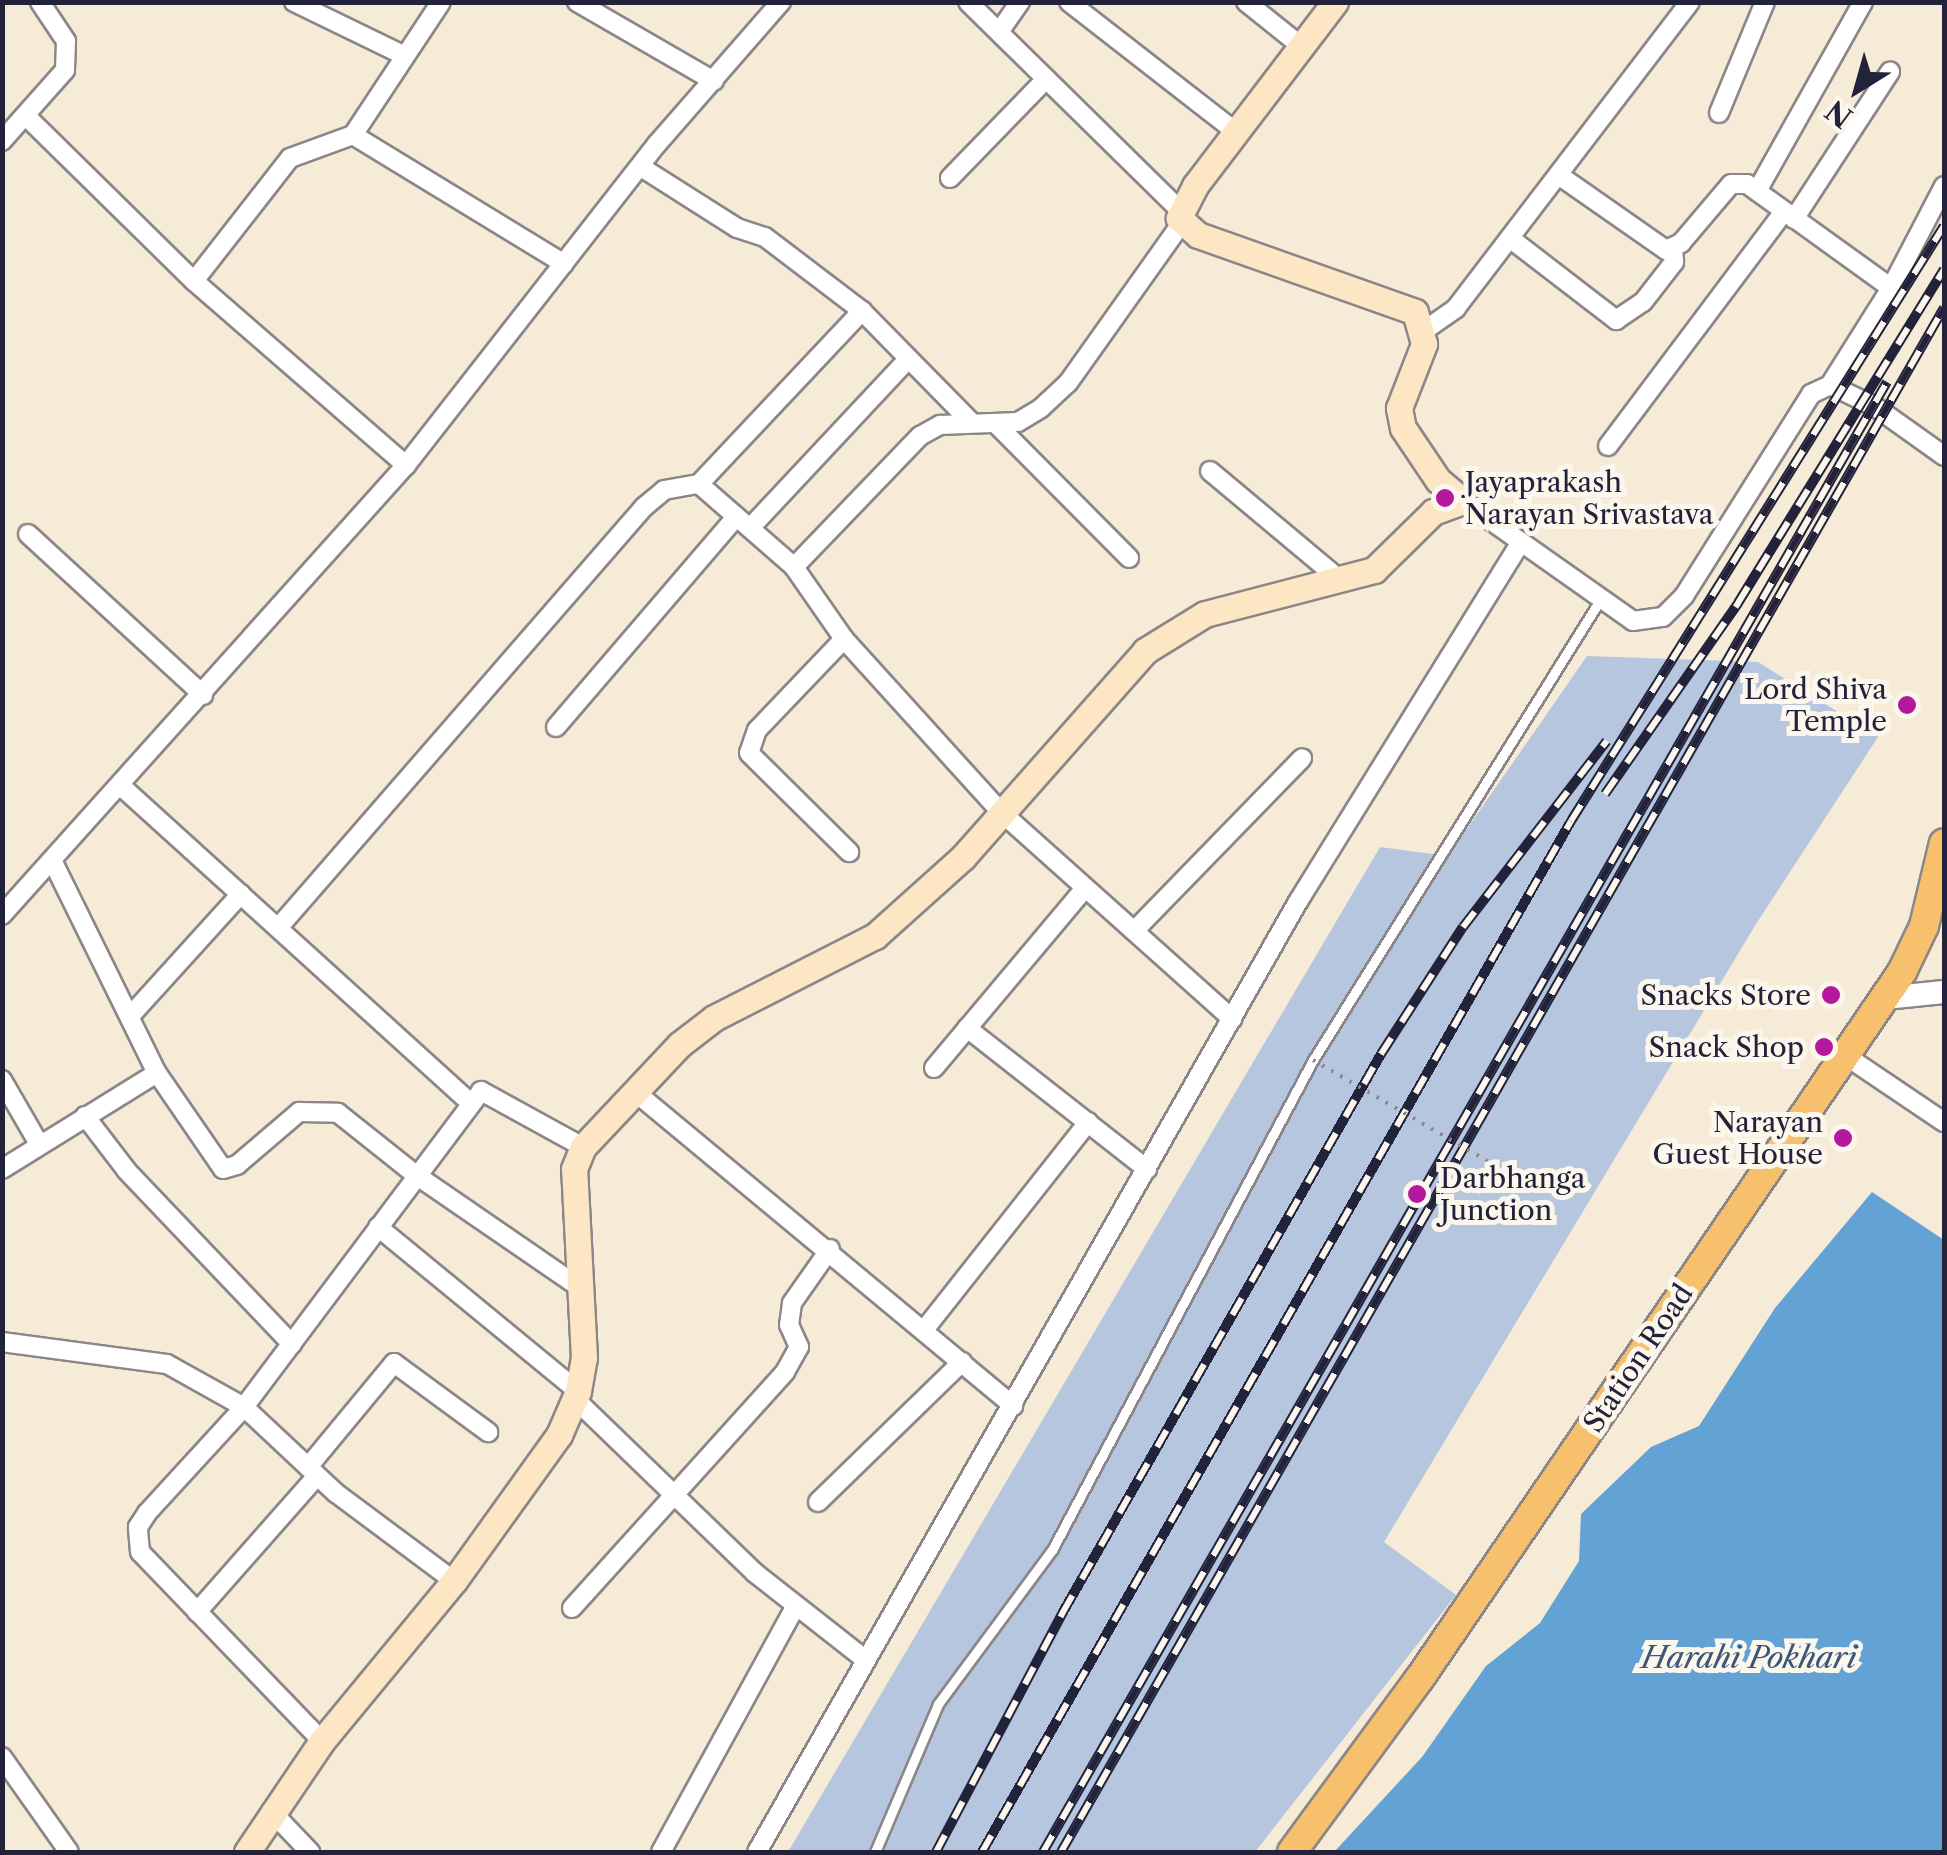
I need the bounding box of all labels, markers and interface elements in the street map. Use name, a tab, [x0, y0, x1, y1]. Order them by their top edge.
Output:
north arrow	[1807, 40, 1907, 140]
text: N	[1819, 93, 1859, 135]
place label: Jayaprakash Narayan Srivastava	[1465, 465, 1713, 531]
marker: Jayaprakash Narayan Srivastava	[1434, 487, 1456, 509]
place label: Lord Shiva Temple	[1744, 672, 1887, 738]
marker: Lord Shiva Temple	[1896, 694, 1918, 716]
place label: Snacks Store	[1640, 978, 1811, 1012]
marker: Snacks Store	[1820, 984, 1842, 1006]
place label: Snack Shop	[1648, 1030, 1804, 1064]
marker: Snack Shop	[1813, 1036, 1835, 1058]
place label: Narayan Guest House	[1653, 1105, 1823, 1171]
marker: Narayan Guest House	[1832, 1127, 1854, 1149]
place label: Darbhanga Junction	[1440, 1161, 1585, 1227]
marker: Darbhanga Junction	[1404, 1181, 1430, 1207]
street label: Station Road	[1576, 1278, 1700, 1438]
water label: Harahi Pokhari	[1641, 1640, 1857, 1676]

